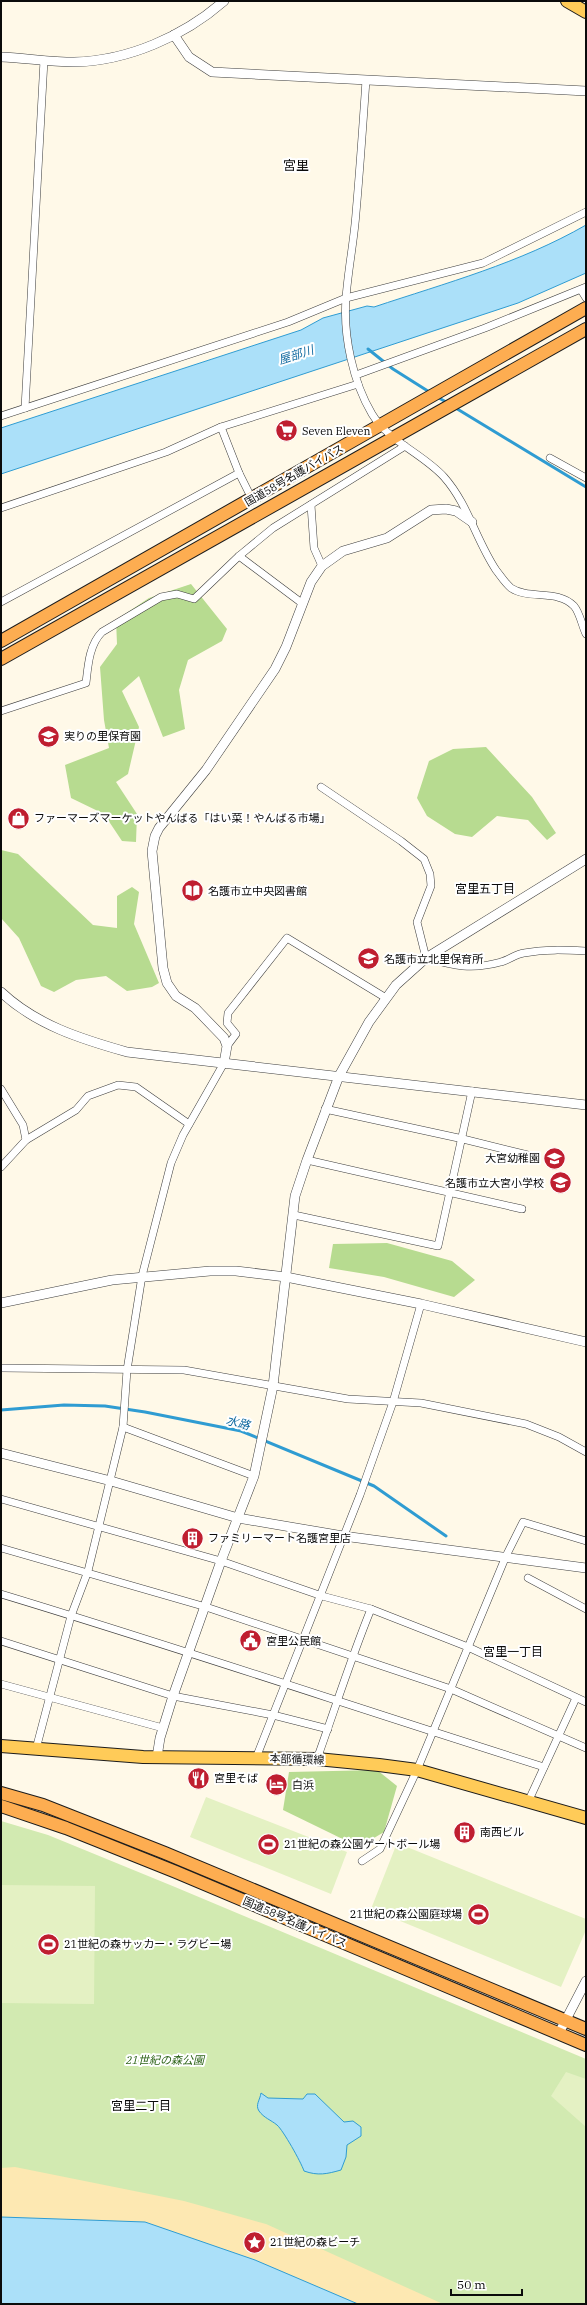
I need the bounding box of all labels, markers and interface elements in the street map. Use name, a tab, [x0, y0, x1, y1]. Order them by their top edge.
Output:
district label: 宮里	[283, 157, 309, 174]
water label: 屋部川	[276, 341, 317, 367]
supermarket icon: Seven Eleven	[274, 418, 300, 444]
place label: Seven Eleven	[302, 424, 371, 438]
street label: 国道58号名護バイパス	[242, 441, 346, 509]
school or university icon: 実りの里保育園	[35, 723, 61, 749]
place label: 実りの里保育園	[64, 729, 141, 743]
shop icon: ファーマーズマーケットやんばる「はい菜！やんばる市場」	[5, 805, 31, 831]
place label: ファーマーズマーケットやんばる「はい菜！やんばる市場」	[34, 811, 330, 825]
library icon: 名護市立中央図書館	[179, 878, 205, 904]
district label: 宮里五丁目	[455, 881, 515, 896]
place label: 名護市立中央図書館	[208, 884, 307, 898]
school or university icon: 名護市立北里保育所	[356, 946, 382, 972]
place label: 名護市立北里保育所	[384, 952, 484, 966]
school or university icon: 大宮幼稚園	[542, 1145, 568, 1171]
place label: 大宮幼稚園	[485, 1151, 540, 1165]
school or university icon: 名護市立大宮小学校	[547, 1170, 573, 1196]
place label: 名護市立大宮小学校	[445, 1176, 544, 1190]
water label: 水路	[225, 1412, 253, 1433]
building icon: ファミリーマート名護宮里店	[180, 1525, 206, 1551]
place label: ファミリーマート名護宮里店	[208, 1531, 351, 1545]
public building icon: 宮里公民館	[237, 1628, 263, 1654]
place label: 宮里公民館	[266, 1634, 321, 1648]
district label: 宮里一丁目	[483, 1644, 543, 1659]
street label: 本部循環線	[269, 1751, 325, 1767]
restaurant icon: 宮里そば	[185, 1765, 211, 1791]
place label: 宮里そば	[214, 1771, 258, 1785]
hotel icon: 白浜	[263, 1772, 289, 1798]
place label: 白浜	[292, 1778, 314, 1792]
building icon: 南西ビル	[451, 1819, 477, 1845]
place label: 南西ビル	[480, 1825, 524, 1839]
sports icon: 21世紀の森公園ゲートボール場	[255, 1831, 281, 1857]
place label: 21世紀の森公園ゲートボール場	[284, 1837, 440, 1851]
street label: 国道58号名護バイパス	[241, 1894, 349, 1950]
sports icon: 21世紀の森公園庭球場	[465, 1901, 491, 1927]
place label: 21世紀の森公園庭球場	[350, 1907, 462, 1921]
sports icon: 21世紀の森サッカー・ラグビー場	[35, 1931, 61, 1957]
place label: 21世紀の森サッカー・ラグビー場	[64, 1937, 231, 1951]
park label: 21世紀の森公園	[125, 2053, 206, 2067]
district label: 宮里二丁目	[111, 2098, 171, 2113]
place icon: 21世紀の森ビーチ	[242, 2229, 268, 2255]
place label: 21世紀の森ビーチ	[270, 2235, 360, 2249]
scale bar	[451, 2271, 522, 2297]
text: 50 m	[457, 2277, 486, 2292]

